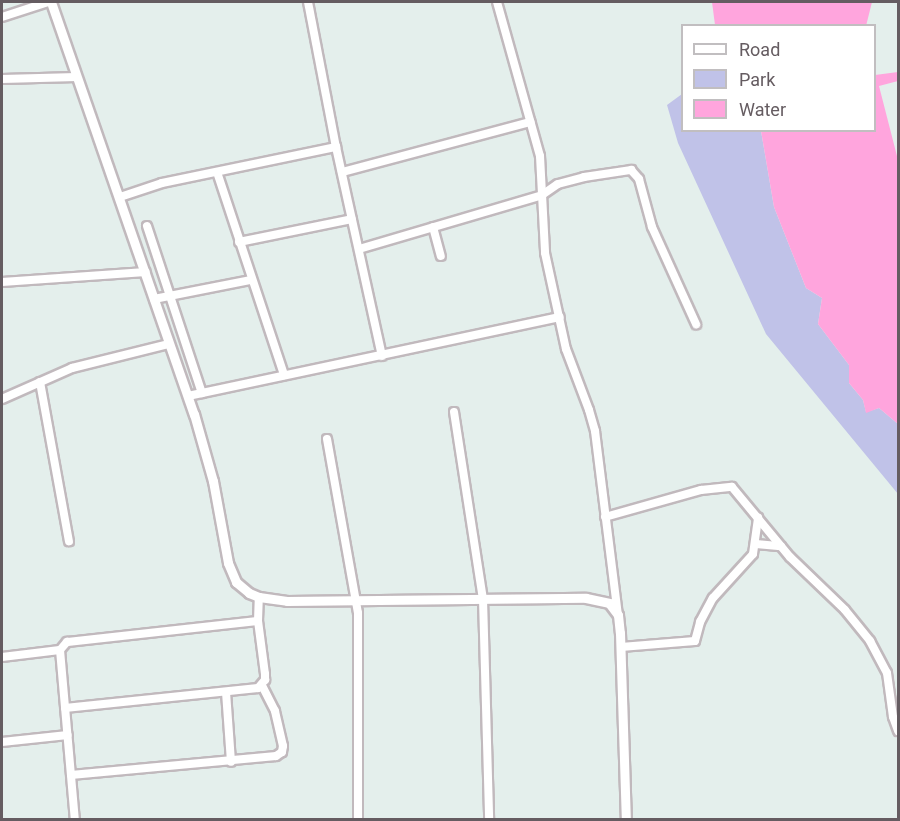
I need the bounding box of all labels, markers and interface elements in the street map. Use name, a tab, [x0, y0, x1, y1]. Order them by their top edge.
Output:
legend	[681, 24, 876, 132]
text: Road	[739, 39, 780, 60]
text: Park	[739, 69, 775, 90]
text: Water	[739, 99, 786, 120]

